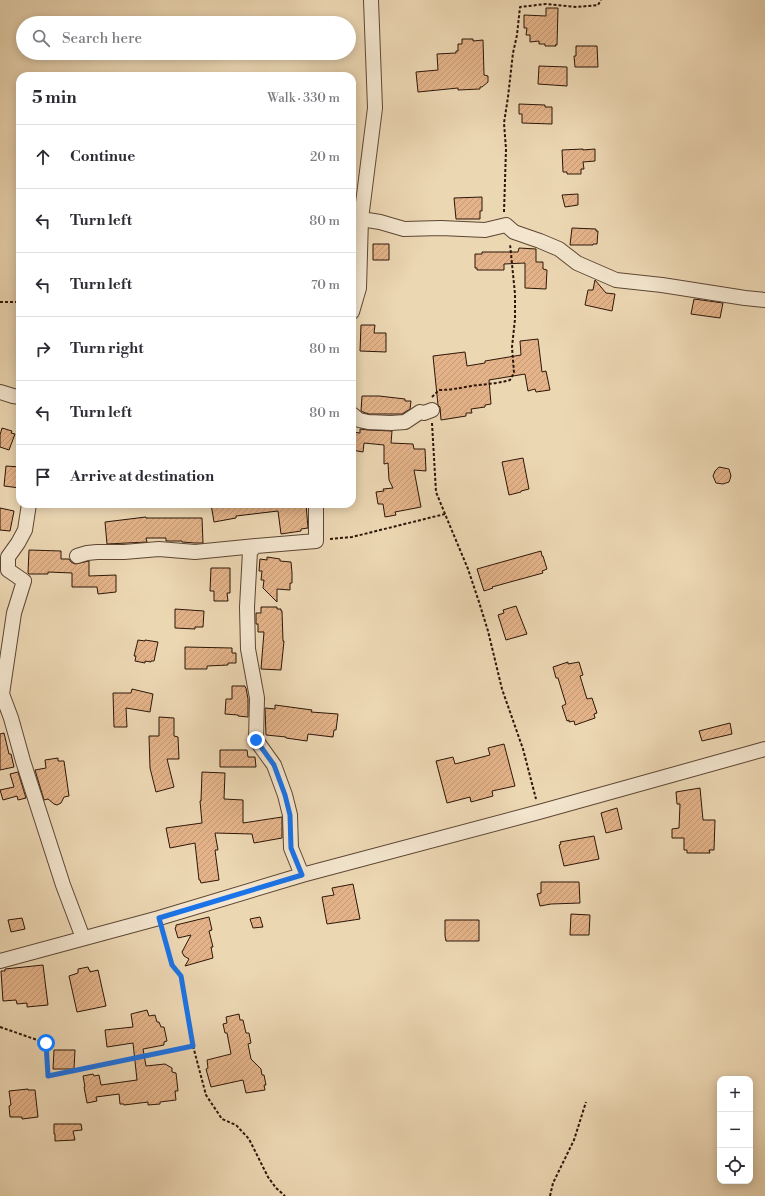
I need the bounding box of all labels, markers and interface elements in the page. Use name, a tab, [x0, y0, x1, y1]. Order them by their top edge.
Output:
search box	[16, 16, 356, 60]
icon: search	[30, 27, 52, 49]
text: Search here	[62, 29, 142, 48]
text: 5 min	[32, 87, 77, 109]
text: Walk · 330 m	[267, 90, 340, 106]
icon: ahead	[32, 146, 54, 168]
text: Continue	[70, 147, 135, 166]
text: 20 m	[310, 149, 340, 165]
icon: left	[32, 210, 54, 232]
text: Turn left	[70, 211, 132, 230]
text: 80 m	[309, 213, 340, 229]
icon: left	[32, 274, 54, 296]
text: Turn left	[70, 275, 132, 294]
text: 70 m	[311, 277, 340, 293]
icon: right	[32, 338, 54, 360]
text: Turn right	[70, 339, 144, 358]
text: 80 m	[309, 341, 340, 357]
icon: left	[32, 402, 54, 424]
text: Turn left	[70, 403, 132, 422]
text: 80 m	[309, 405, 340, 421]
icon: arrive	[32, 466, 54, 488]
text: Arrive at destination	[70, 467, 214, 486]
route end	[247, 731, 265, 749]
route start	[37, 1034, 55, 1052]
map controls	[717, 1076, 753, 1184]
button: +	[717, 1076, 753, 1112]
button: −	[717, 1112, 753, 1148]
button: locate	[717, 1148, 753, 1184]

